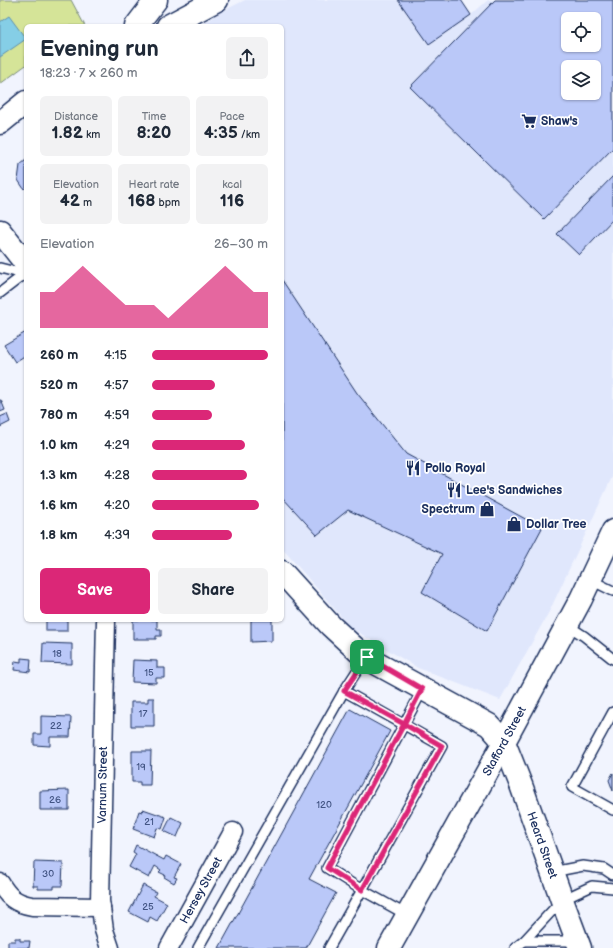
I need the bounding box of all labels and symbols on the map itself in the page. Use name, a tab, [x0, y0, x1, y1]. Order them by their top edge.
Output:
supermarket icon: Shaw's	[520, 112, 538, 130]
place label: Shaw's	[541, 114, 578, 129]
restaurant icon: Pollo Royal	[404, 459, 422, 477]
place label: Pollo Royal	[425, 461, 485, 476]
restaurant icon: Lee's Sandwiches	[445, 481, 463, 499]
place label: Lee's Sandwiches	[466, 483, 562, 498]
shop icon: Spectrum	[478, 500, 496, 518]
place label: Spectrum	[422, 502, 475, 517]
shop icon: Dollar Tree	[505, 515, 523, 533]
place label: Dollar Tree	[526, 517, 587, 532]
pin	[350, 640, 384, 674]
house number: 18	[52, 648, 62, 660]
house number: 15	[144, 667, 154, 679]
street label: Stafford Street	[479, 703, 530, 778]
house number: 17	[139, 708, 147, 720]
house number: 22	[50, 720, 62, 732]
street label: Varnum Street	[95, 746, 111, 824]
house number: 19	[136, 761, 146, 773]
house number: 26	[49, 794, 61, 806]
house number: 120	[316, 799, 332, 811]
street label: Heard Street	[524, 810, 561, 881]
house number: 21	[144, 816, 154, 828]
street label: Hersey Street	[176, 854, 225, 926]
house number: 30	[42, 868, 54, 880]
house number: 25	[142, 901, 154, 913]

